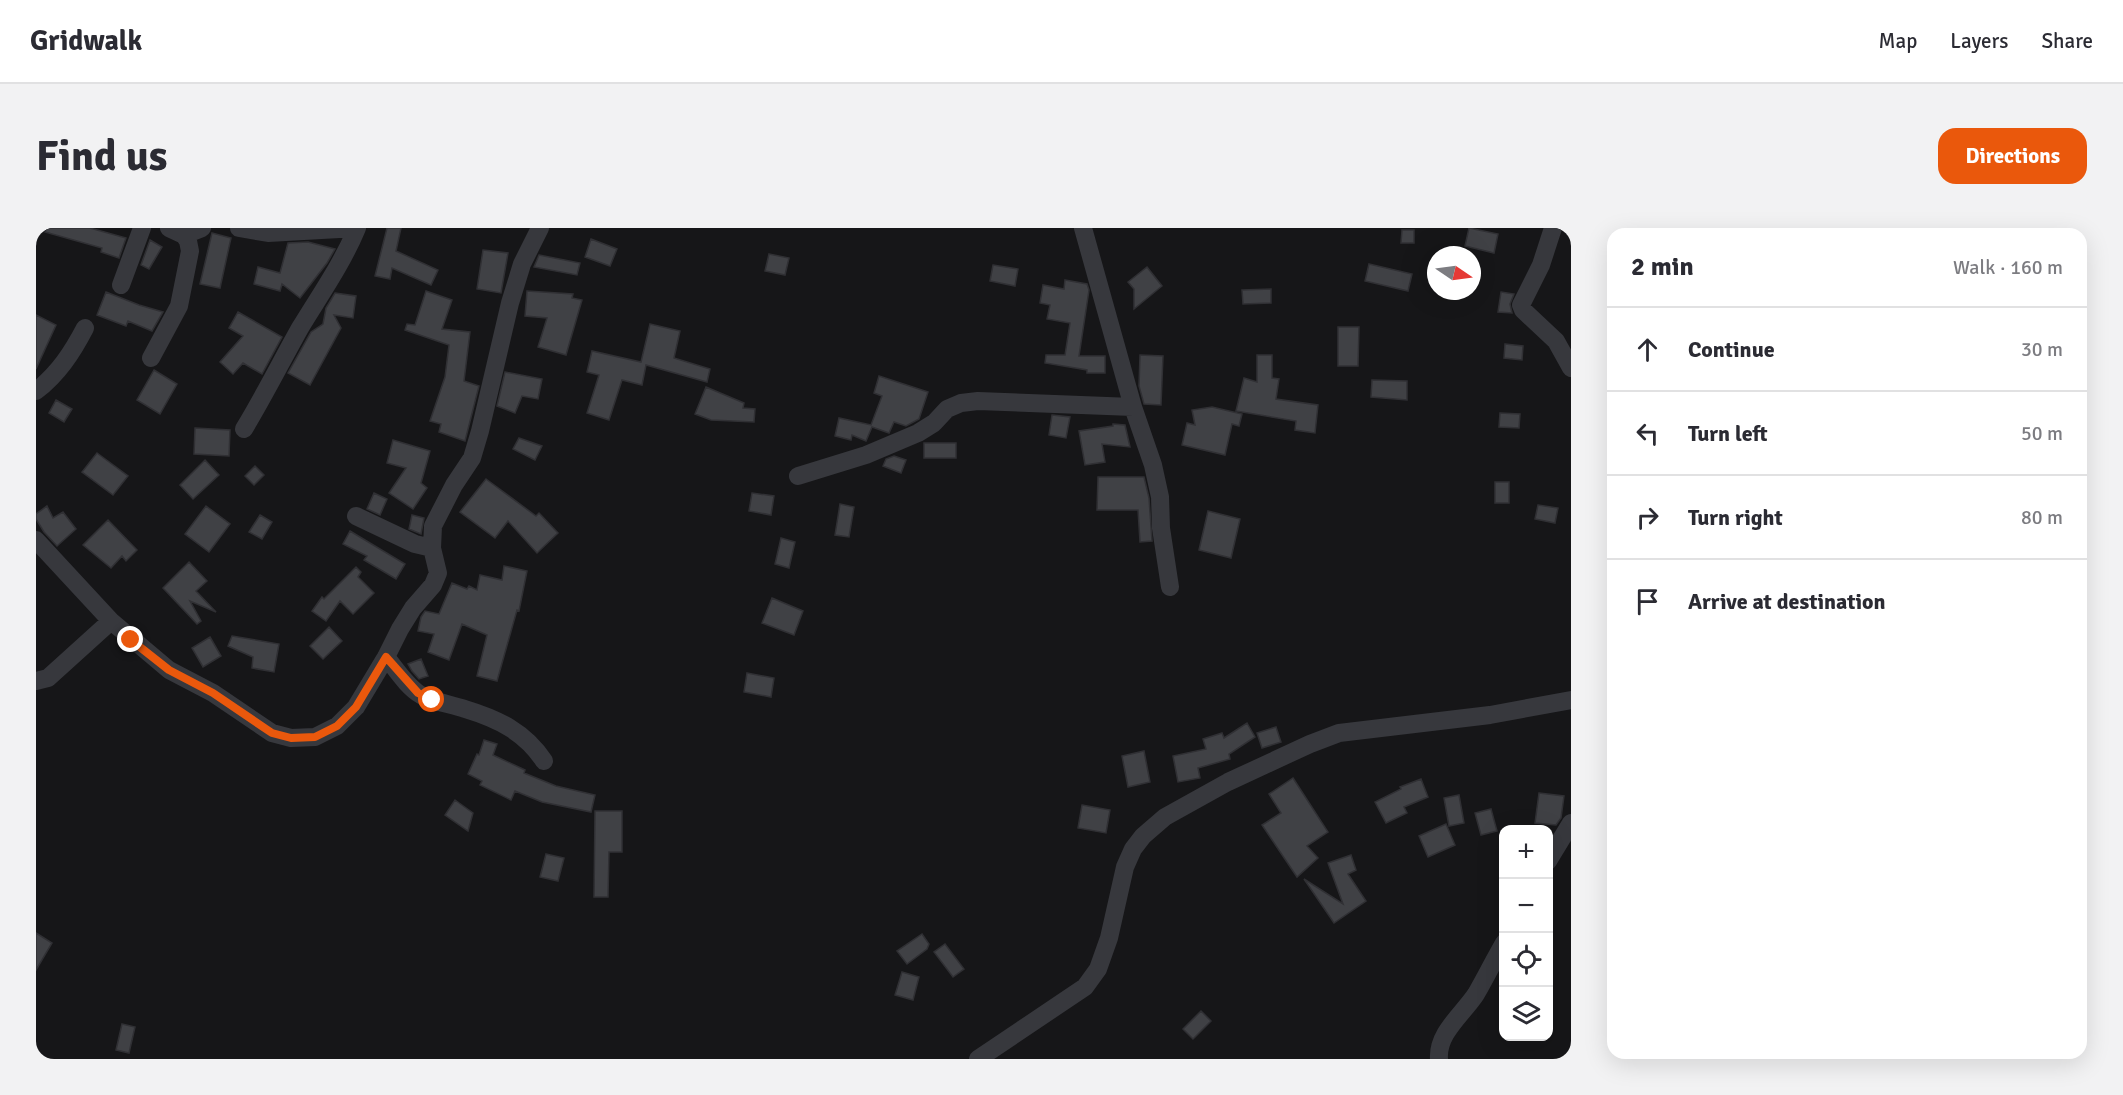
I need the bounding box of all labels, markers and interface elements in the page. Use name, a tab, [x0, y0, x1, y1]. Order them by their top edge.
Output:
text: Gridwalk	[30, 24, 142, 58]
text: Map	[1879, 28, 1917, 54]
text: Layers	[1950, 28, 2008, 54]
text: Share	[2041, 28, 2093, 54]
button: Directions	[1938, 128, 2087, 184]
text: Find us	[36, 131, 167, 182]
north arrow	[1427, 246, 1481, 300]
text: 2 min	[1631, 251, 1694, 283]
text: Walk · 160 m	[1953, 255, 2063, 280]
icon: ahead	[1631, 333, 1664, 366]
text: Continue	[1688, 336, 1775, 363]
text: 30 m	[2021, 337, 2063, 362]
icon: left	[1631, 417, 1664, 450]
text: Turn left	[1688, 420, 1768, 447]
text: 50 m	[2021, 421, 2063, 446]
icon: right	[1631, 501, 1664, 534]
text: Turn right	[1688, 504, 1783, 531]
text: 80 m	[2021, 505, 2063, 530]
icon: arrive	[1631, 585, 1664, 618]
text: Arrive at destination	[1688, 588, 1885, 615]
route end	[117, 626, 143, 652]
route start	[418, 686, 444, 712]
map controls	[1499, 825, 1553, 1041]
button: +	[1499, 825, 1553, 879]
button: −	[1499, 879, 1553, 933]
button: locate	[1499, 933, 1553, 987]
button: layers	[1499, 987, 1553, 1041]

